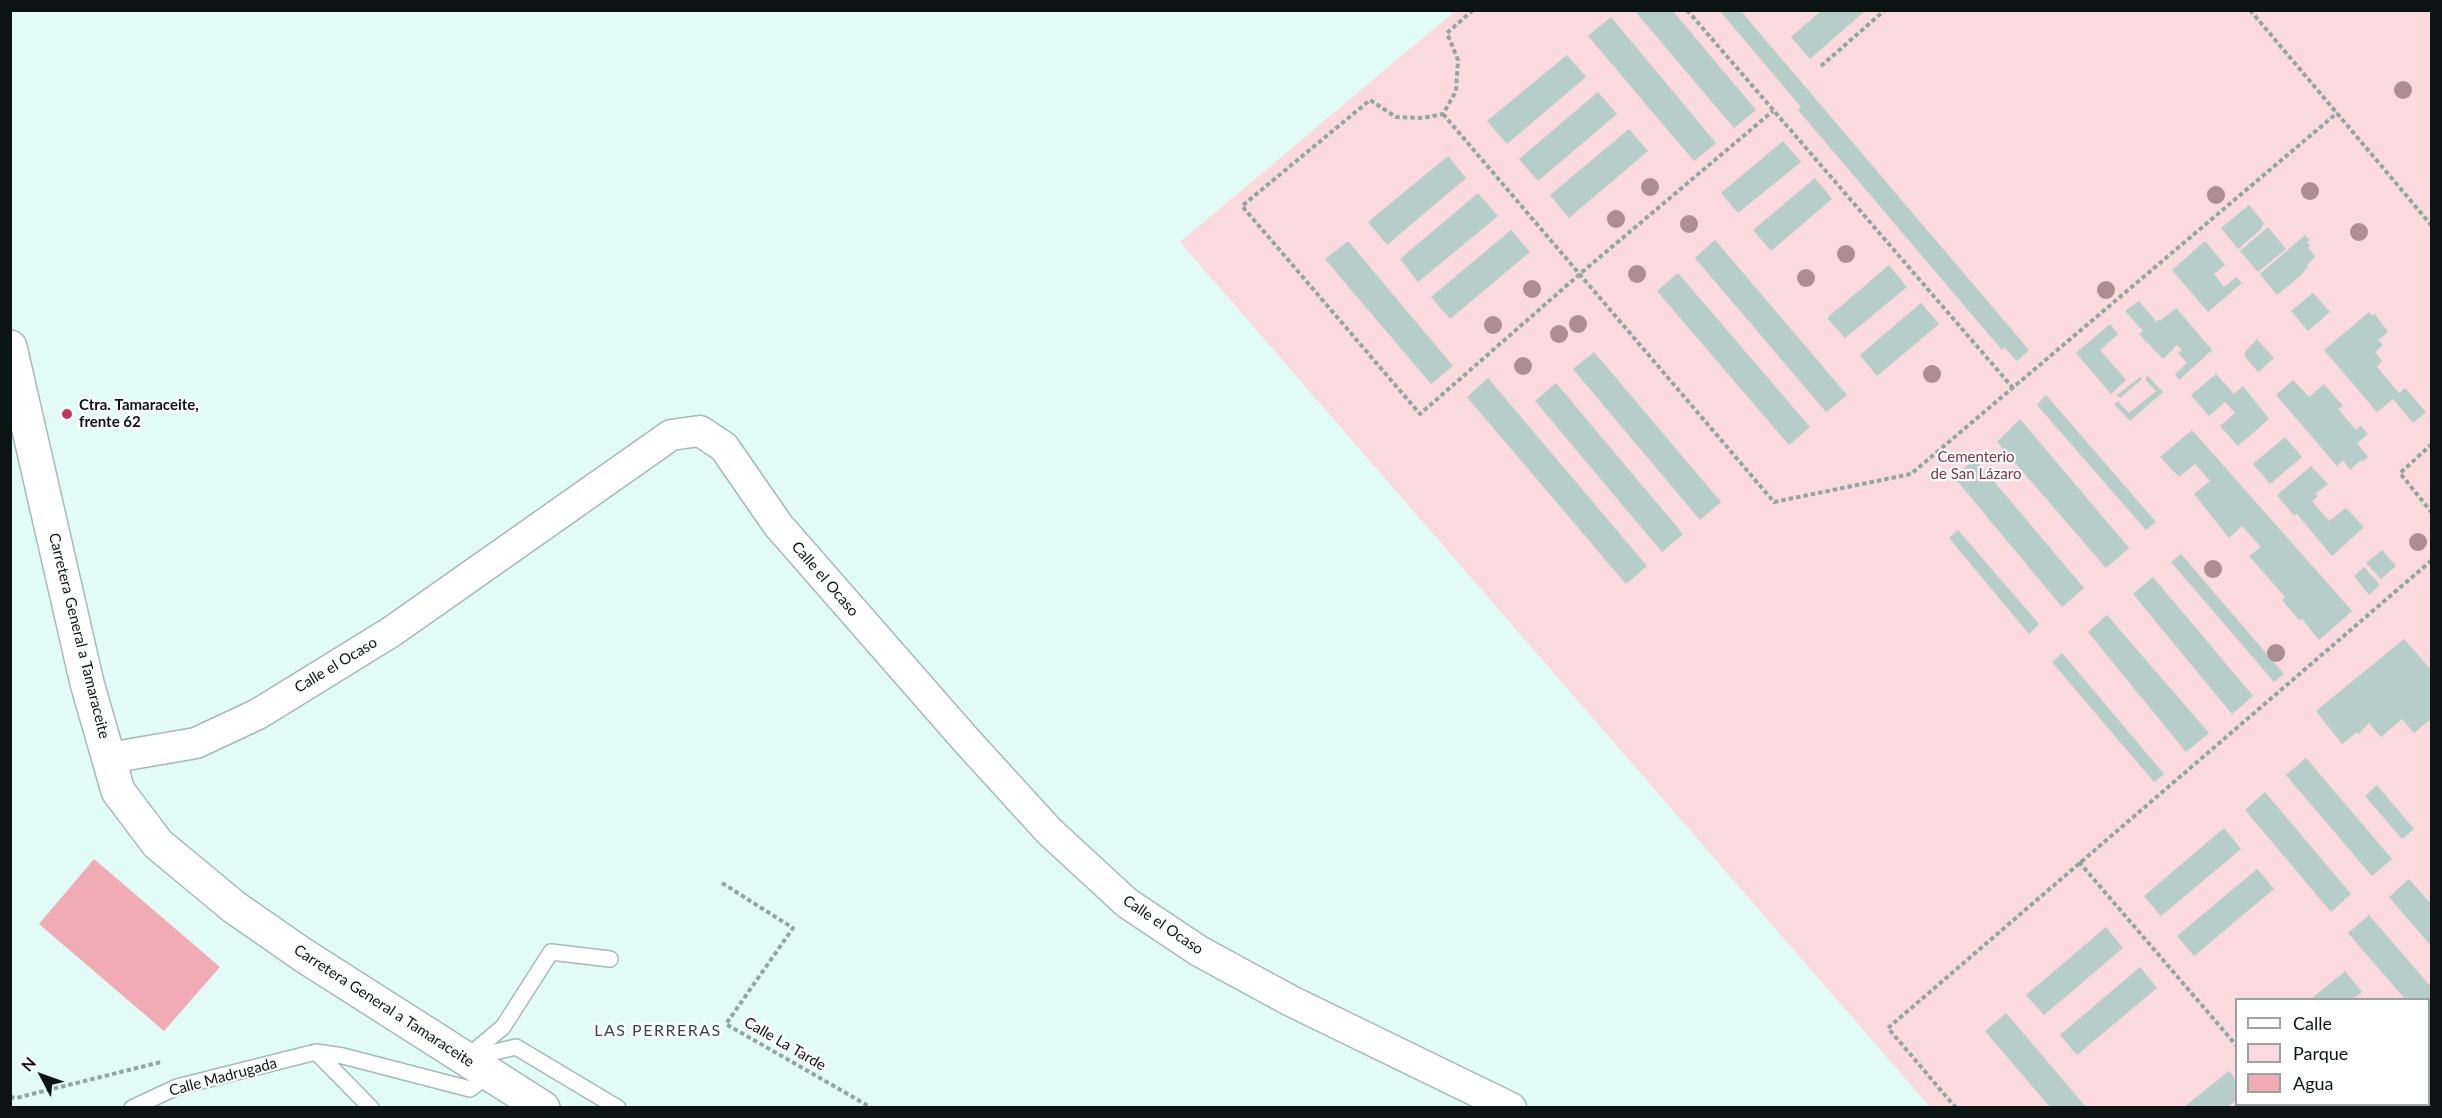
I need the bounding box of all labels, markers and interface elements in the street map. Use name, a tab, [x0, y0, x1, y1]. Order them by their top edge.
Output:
place label: Ctra. Tamaraceite, frente 62	[79, 396, 199, 431]
marker: Ctra. Tamaraceite, frente 62	[60, 407, 74, 421]
park label: Cementerio de San Lázaro	[1931, 448, 2021, 483]
street label: Carretera General a Tamaraceite	[45, 531, 113, 741]
street label: Calle el Ocaso	[788, 538, 862, 620]
street label: Calle el Ocaso	[291, 633, 381, 697]
street label: Calle el Ocaso	[1119, 891, 1207, 959]
street label: Carretera General a Tamaraceite	[290, 941, 478, 1071]
legend	[2235, 998, 2430, 1106]
text: Calle	[2293, 1012, 2332, 1034]
street label: Calle La Tarde	[741, 1013, 829, 1075]
district label: LAS PERRERAS	[594, 1021, 722, 1041]
text: Parque	[2293, 1042, 2348, 1064]
north arrow	[12, 1046, 72, 1106]
text: N	[17, 1053, 39, 1075]
street label: Calle Madrugada	[167, 1054, 279, 1100]
text: Agua	[2293, 1072, 2334, 1094]

